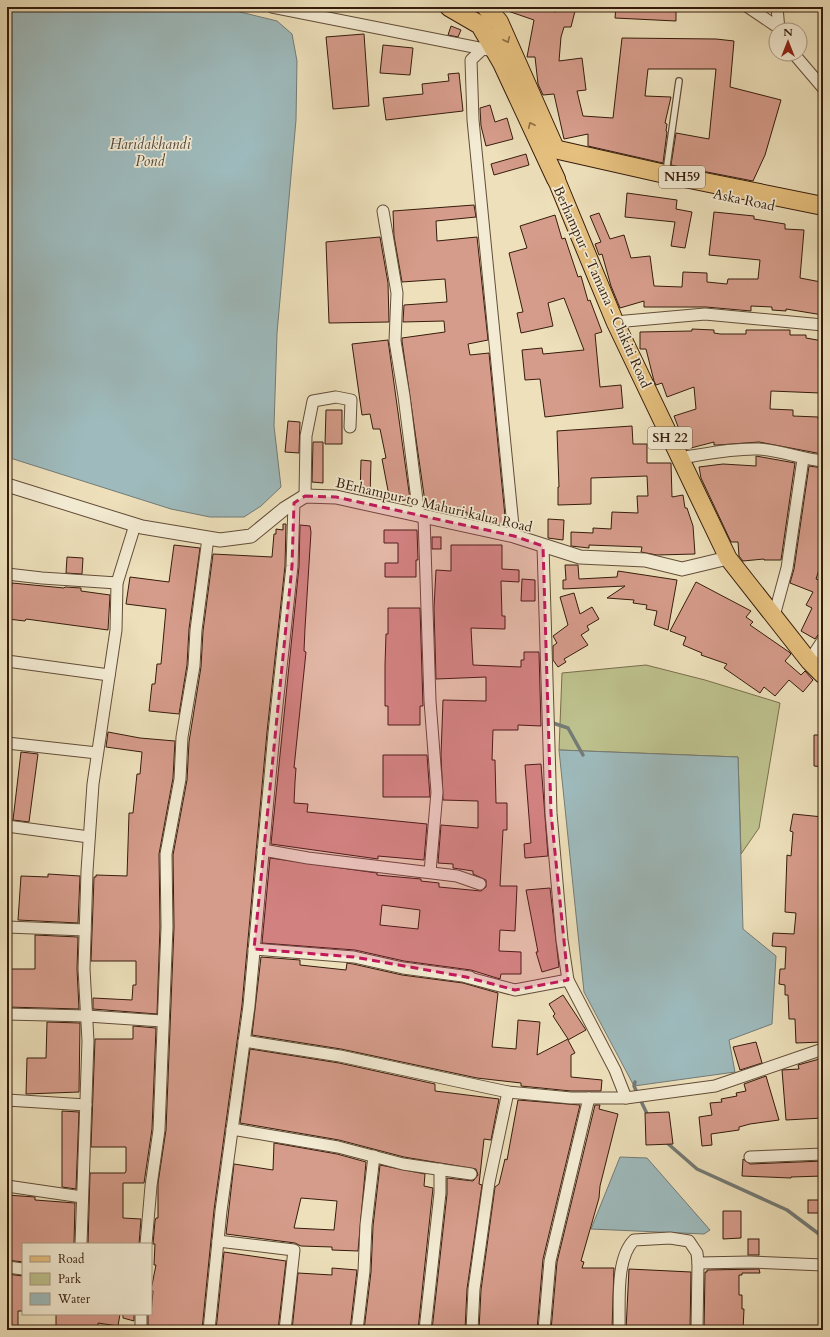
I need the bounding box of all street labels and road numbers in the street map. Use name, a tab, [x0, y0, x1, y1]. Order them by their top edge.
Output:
road number: NH59	[659, 166, 705, 188]
street label: Berhampur - Tamana - Chikiti Road	[549, 183, 655, 391]
street label: Aska Road	[711, 184, 777, 216]
road number: SH 22	[648, 427, 692, 449]
street label: BErhampur to Mahuri kalua Road	[334, 473, 535, 537]

